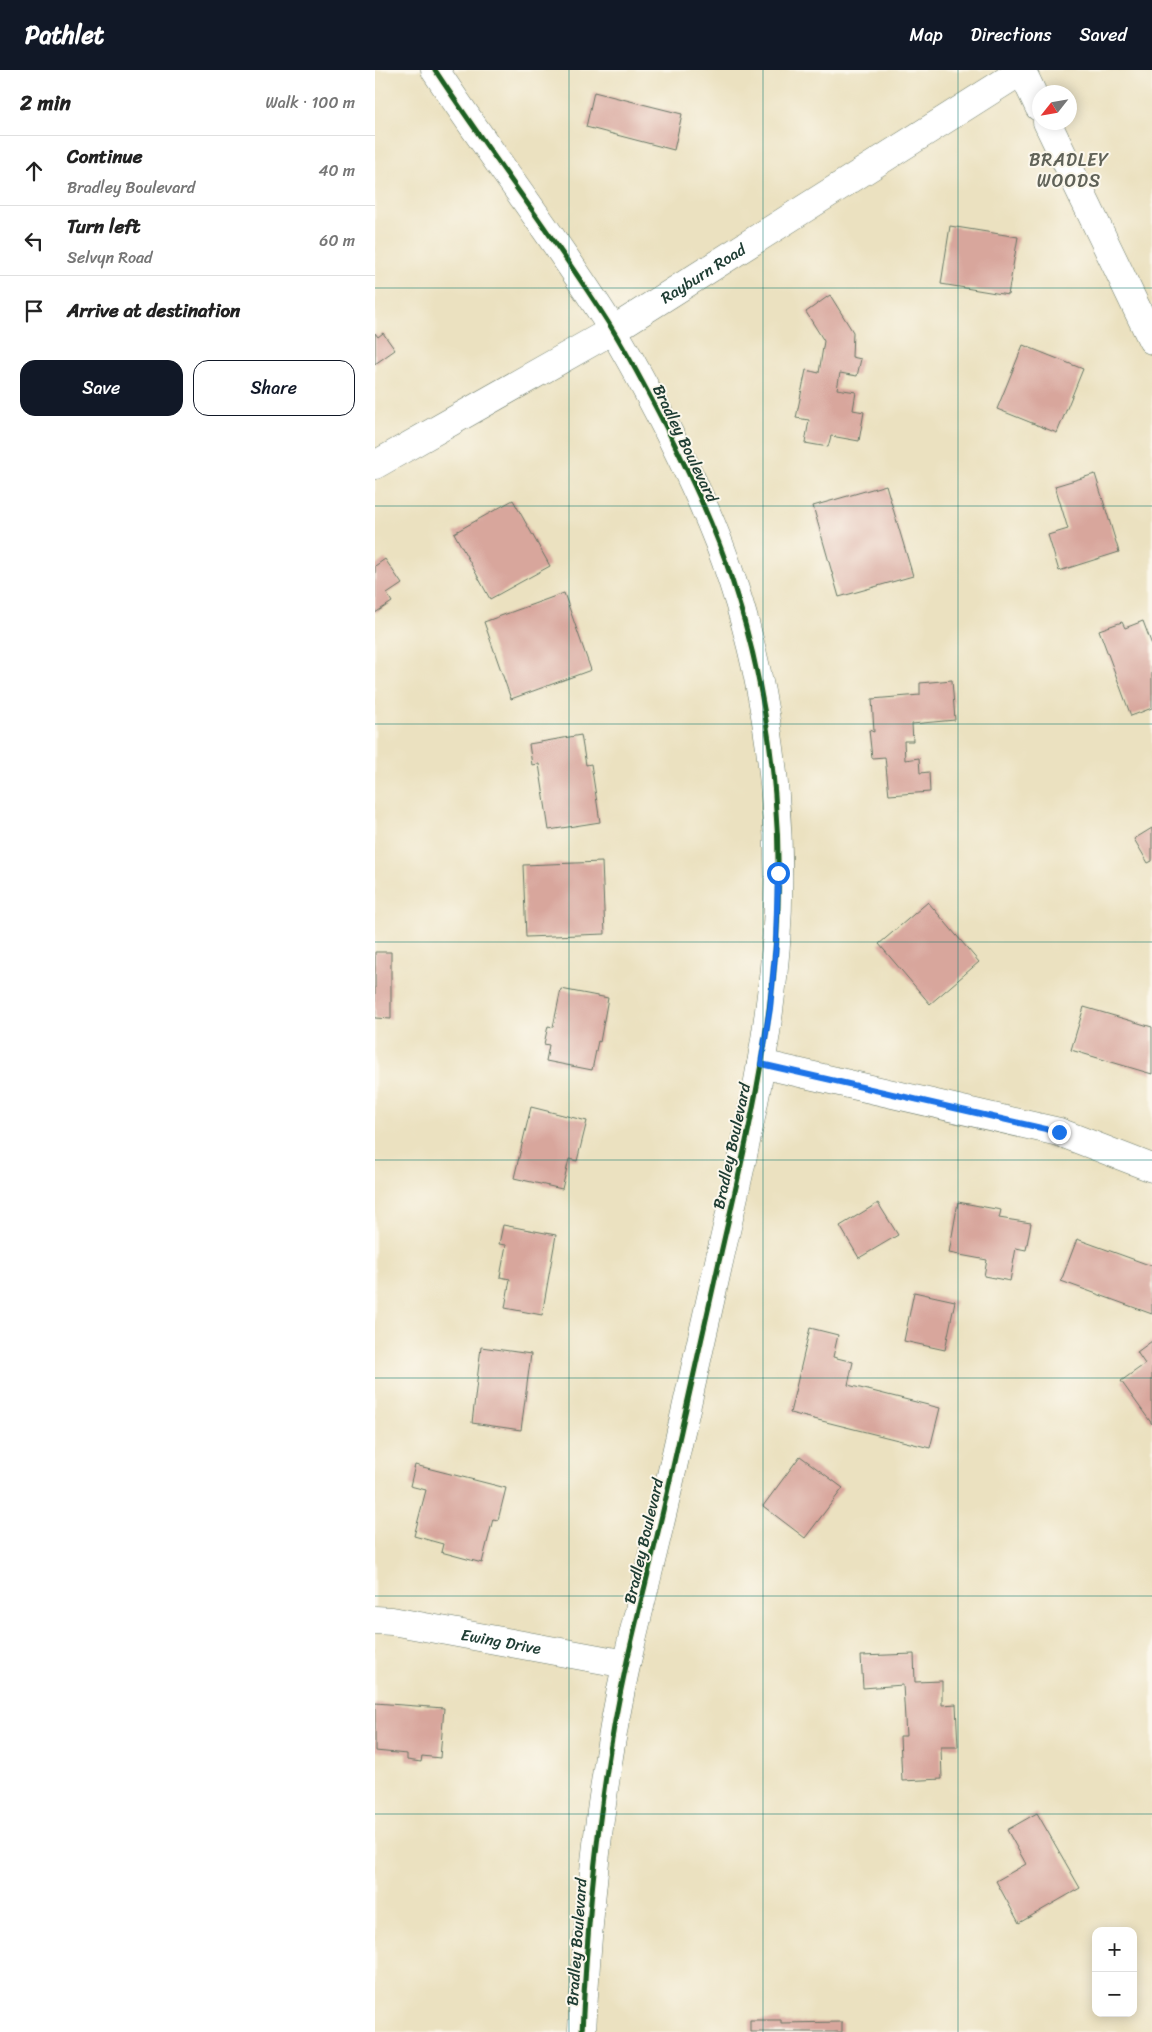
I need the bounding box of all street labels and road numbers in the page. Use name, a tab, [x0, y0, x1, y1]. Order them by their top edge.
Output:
street label: Rayburn Road	[655, 234, 753, 312]
street label: Bradley Boulevard	[644, 379, 727, 509]
street label: Bradley Boulevard	[704, 1079, 759, 1212]
street label: Bradley Boulevard	[615, 1474, 672, 1607]
street label: Ewing Drive	[459, 1620, 544, 1663]
street label: Bradley Boulevard	[558, 1876, 596, 2007]

